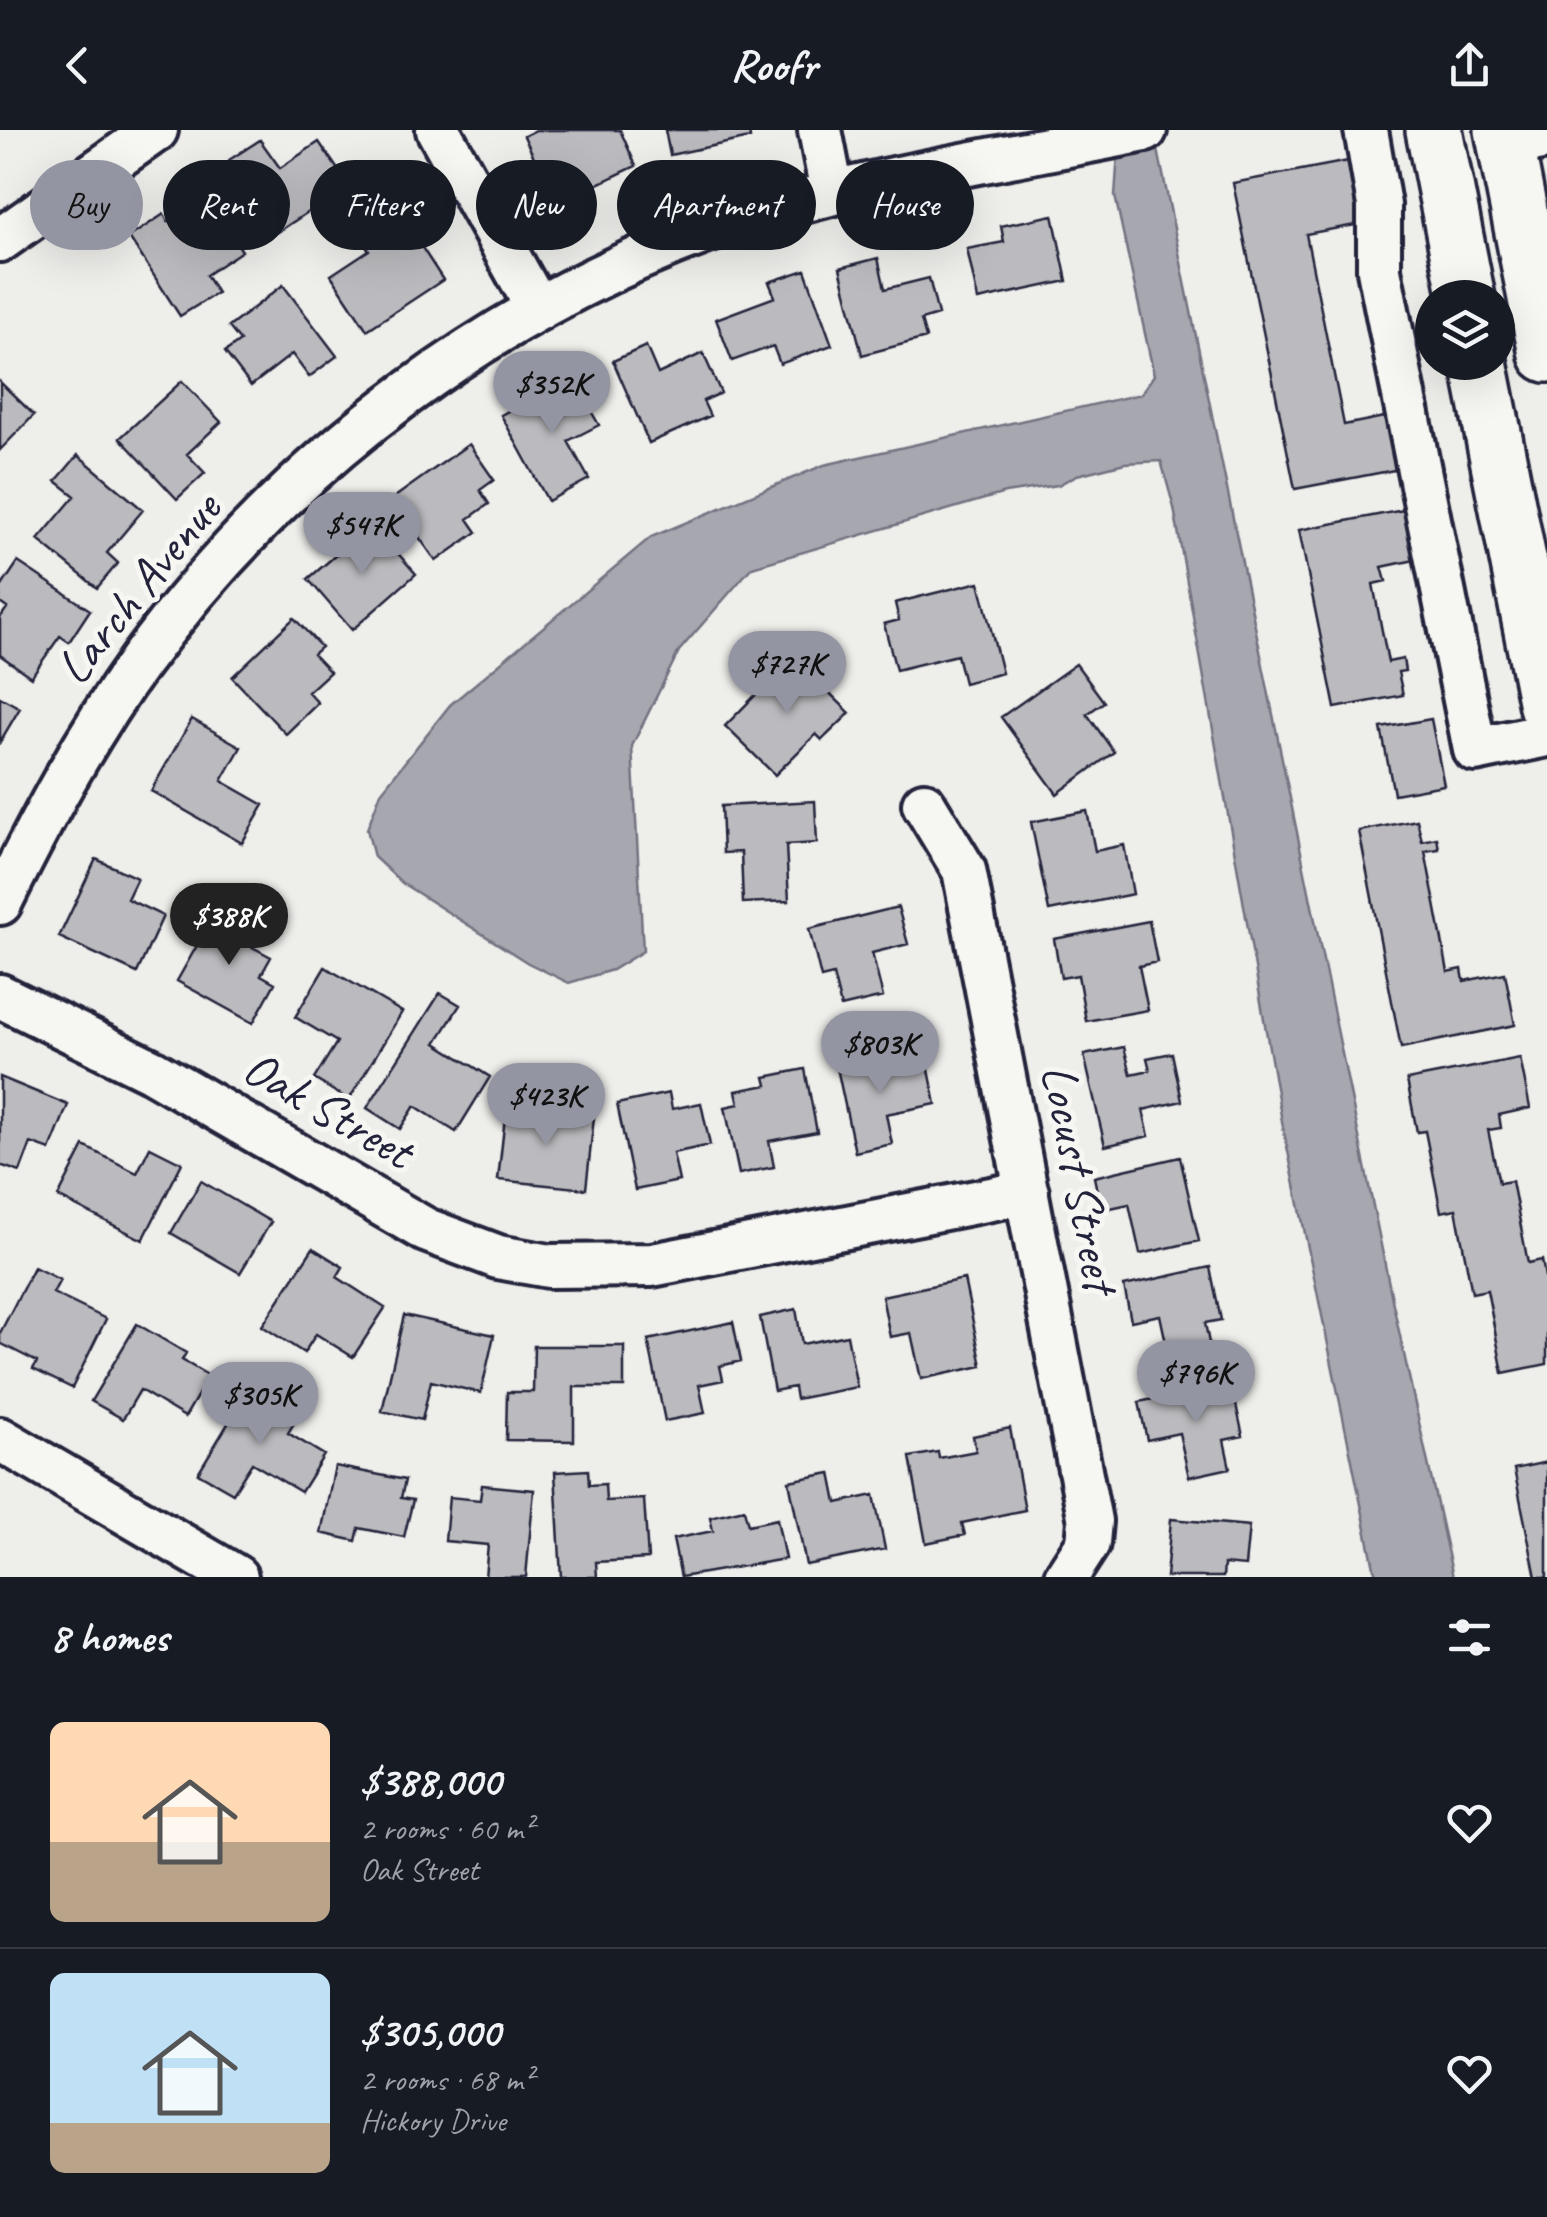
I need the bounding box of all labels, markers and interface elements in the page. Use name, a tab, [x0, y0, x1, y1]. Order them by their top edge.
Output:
text: Roofr	[730, 37, 817, 94]
icon: back	[50, 38, 105, 93]
icon: share	[1442, 38, 1497, 93]
chip: Buy	[30, 160, 143, 250]
chip: Rent	[163, 160, 290, 250]
chip: Filters	[310, 160, 456, 250]
chip: New	[476, 160, 597, 250]
chip: Apartment	[617, 160, 816, 250]
chip: House	[836, 160, 974, 250]
map controls	[1415, 280, 1515, 380]
button: layers	[1415, 280, 1515, 380]
pin: $352K	[482, 351, 622, 436]
text: $352K	[515, 363, 589, 404]
street label: Larch Avenue	[42, 477, 236, 697]
pin: $547K	[292, 492, 432, 577]
text: $547K	[325, 504, 399, 545]
pin: $727K	[717, 631, 857, 716]
text: $727K	[750, 643, 824, 684]
pin: $388K	[159, 883, 299, 968]
text: $388K	[192, 895, 266, 936]
pin: $803K	[810, 1011, 950, 1096]
text: $803K	[843, 1023, 917, 1064]
street label: Oak Street	[232, 1035, 428, 1185]
street label: Locust Street	[1027, 1059, 1134, 1303]
pin: $423K	[476, 1063, 616, 1148]
text: $423K	[509, 1075, 583, 1116]
pin: $796K	[1126, 1340, 1266, 1425]
text: $796K	[1159, 1352, 1233, 1393]
pin: $305K	[190, 1362, 330, 1447]
text: $305K	[223, 1374, 297, 1415]
icon: filters	[1442, 1610, 1497, 1665]
text: 8 homes	[50, 1611, 169, 1664]
text: $388,000	[360, 1755, 501, 1808]
icon: home	[130, 1762, 250, 1882]
icon: heart	[1442, 1795, 1497, 1850]
text: 2 rooms · 60 m²	[360, 1808, 533, 1849]
text: Oak Street	[360, 1849, 478, 1890]
text: $305,000	[360, 2006, 500, 2059]
icon: home	[130, 2013, 250, 2133]
icon: heart	[1442, 2046, 1497, 2101]
text: 2 rooms · 68 m²	[360, 2059, 533, 2100]
text: Hickory Drive	[360, 2100, 506, 2141]

